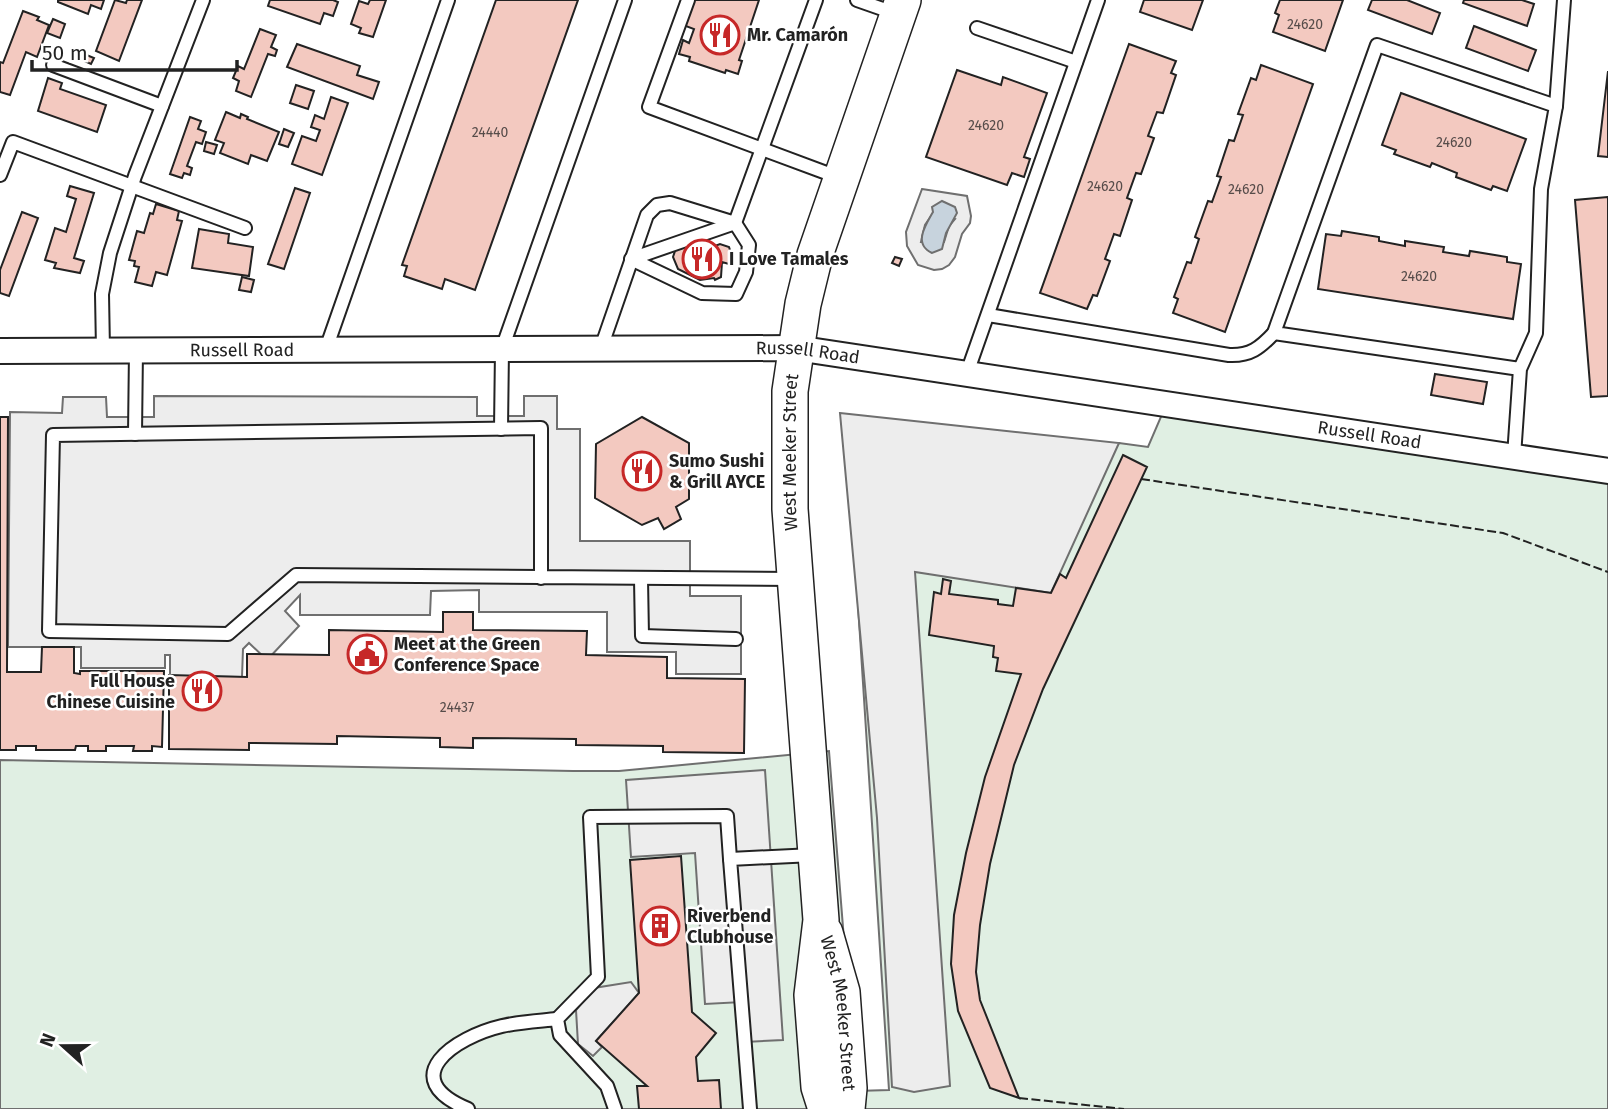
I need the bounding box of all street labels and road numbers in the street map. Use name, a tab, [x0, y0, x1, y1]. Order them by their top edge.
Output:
street label: Russell Road	[756, 337, 861, 369]
street label: Russell Road	[190, 339, 294, 361]
street label: West Meeker Street	[779, 371, 804, 531]
street label: Russell Road	[1316, 416, 1423, 454]
street label: West Meeker Street	[815, 933, 860, 1092]

